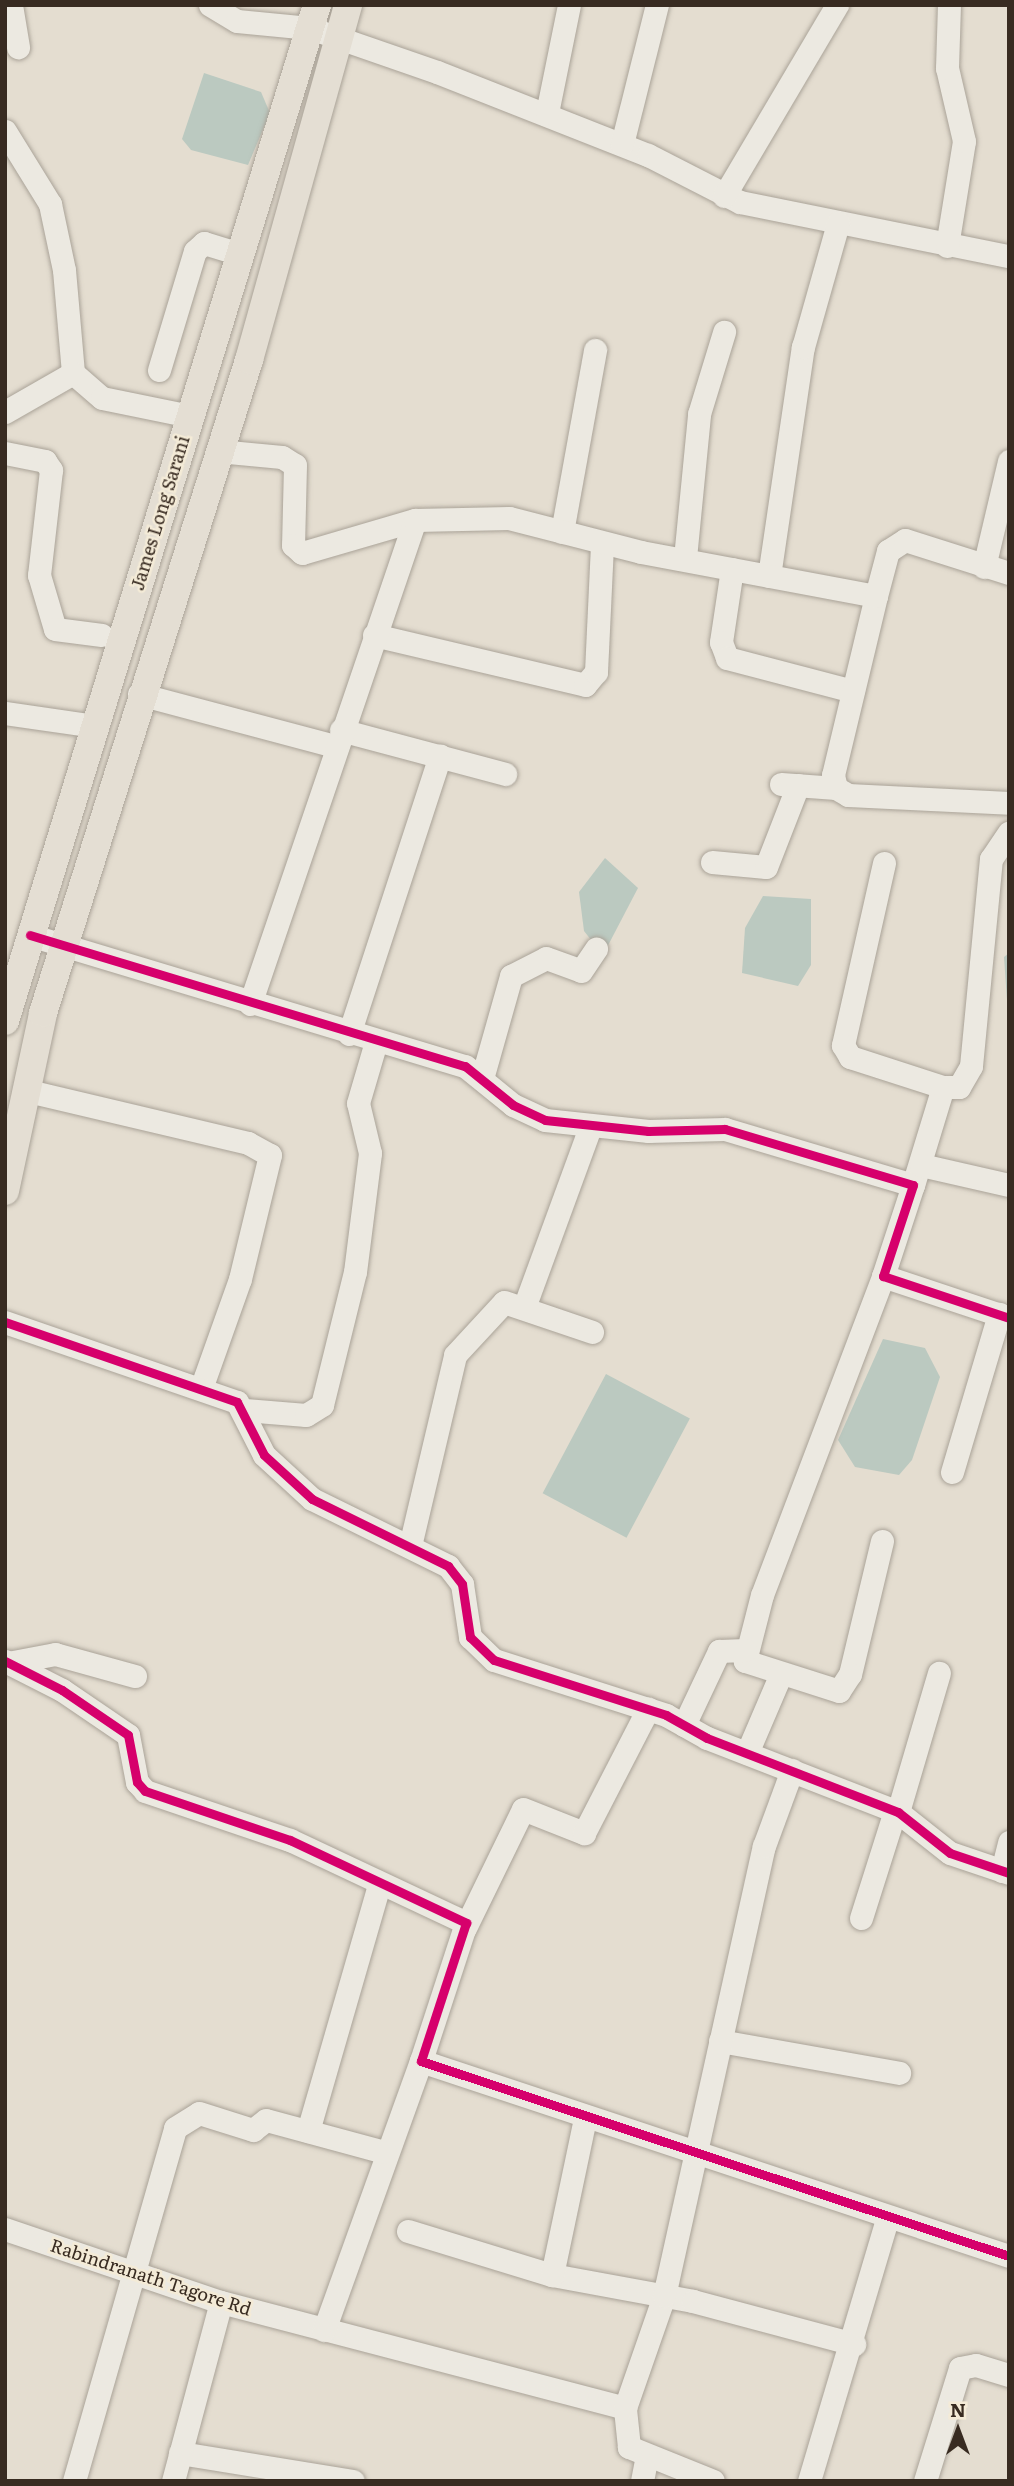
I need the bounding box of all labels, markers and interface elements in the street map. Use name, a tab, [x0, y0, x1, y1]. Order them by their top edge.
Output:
street label: James Long Sarani	[126, 433, 194, 593]
street label: Rabindranath Tagore Rd	[48, 2234, 254, 2320]
north arrow	[923, 2395, 993, 2465]
text: N	[950, 2395, 966, 2423]

